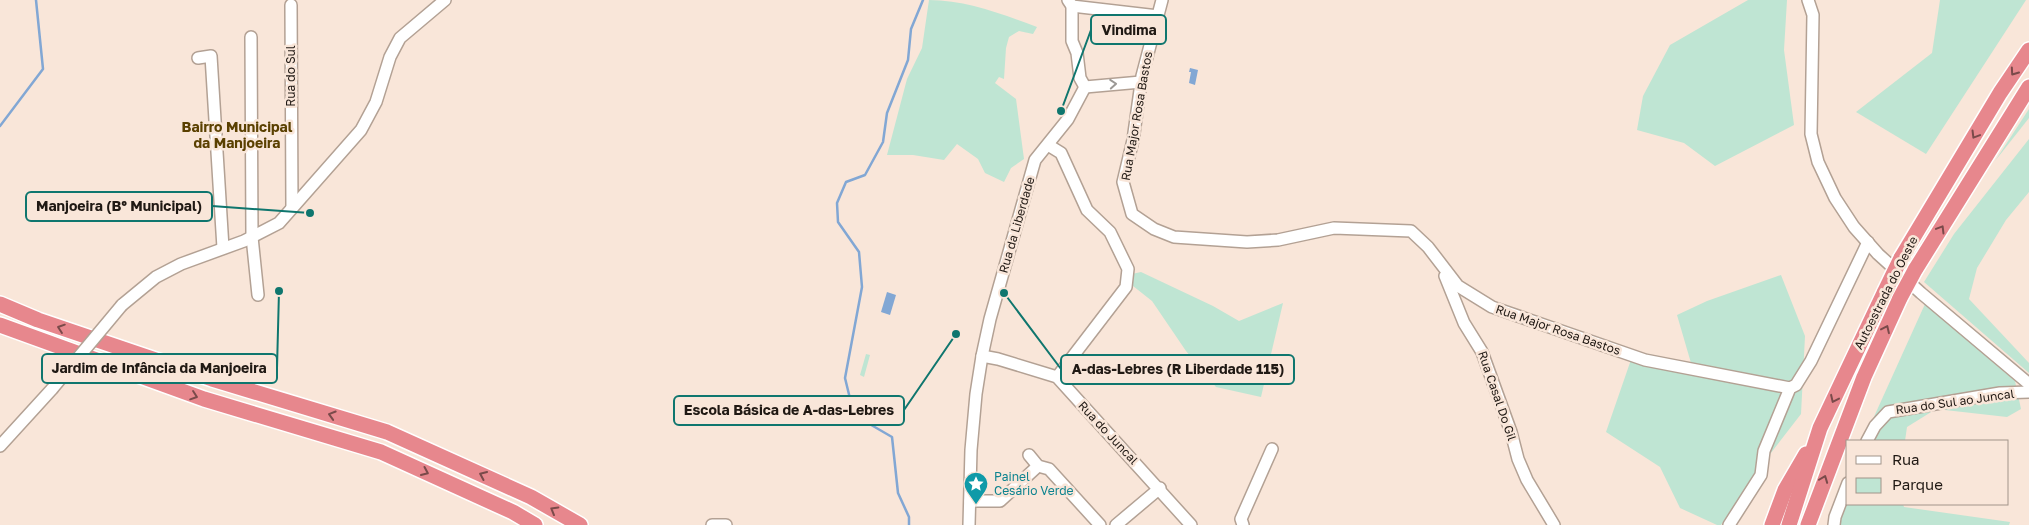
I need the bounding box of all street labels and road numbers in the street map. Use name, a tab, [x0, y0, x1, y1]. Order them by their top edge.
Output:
street label: Rua do Sul	[283, 45, 298, 107]
street label: Rua Major Rosa Bastos	[1118, 50, 1155, 182]
street label: Rua da Liberdade	[996, 175, 1037, 275]
street label: Autoestrada do Oeste	[1850, 234, 1921, 352]
street label: Rua Major Rosa Bastos	[1494, 301, 1623, 358]
street label: Rua Casal Do Gil	[1475, 349, 1520, 443]
street label: Rua do Sul ao Juncal	[1895, 386, 2015, 417]
street label: Rua do Juncal	[1075, 398, 1142, 468]

